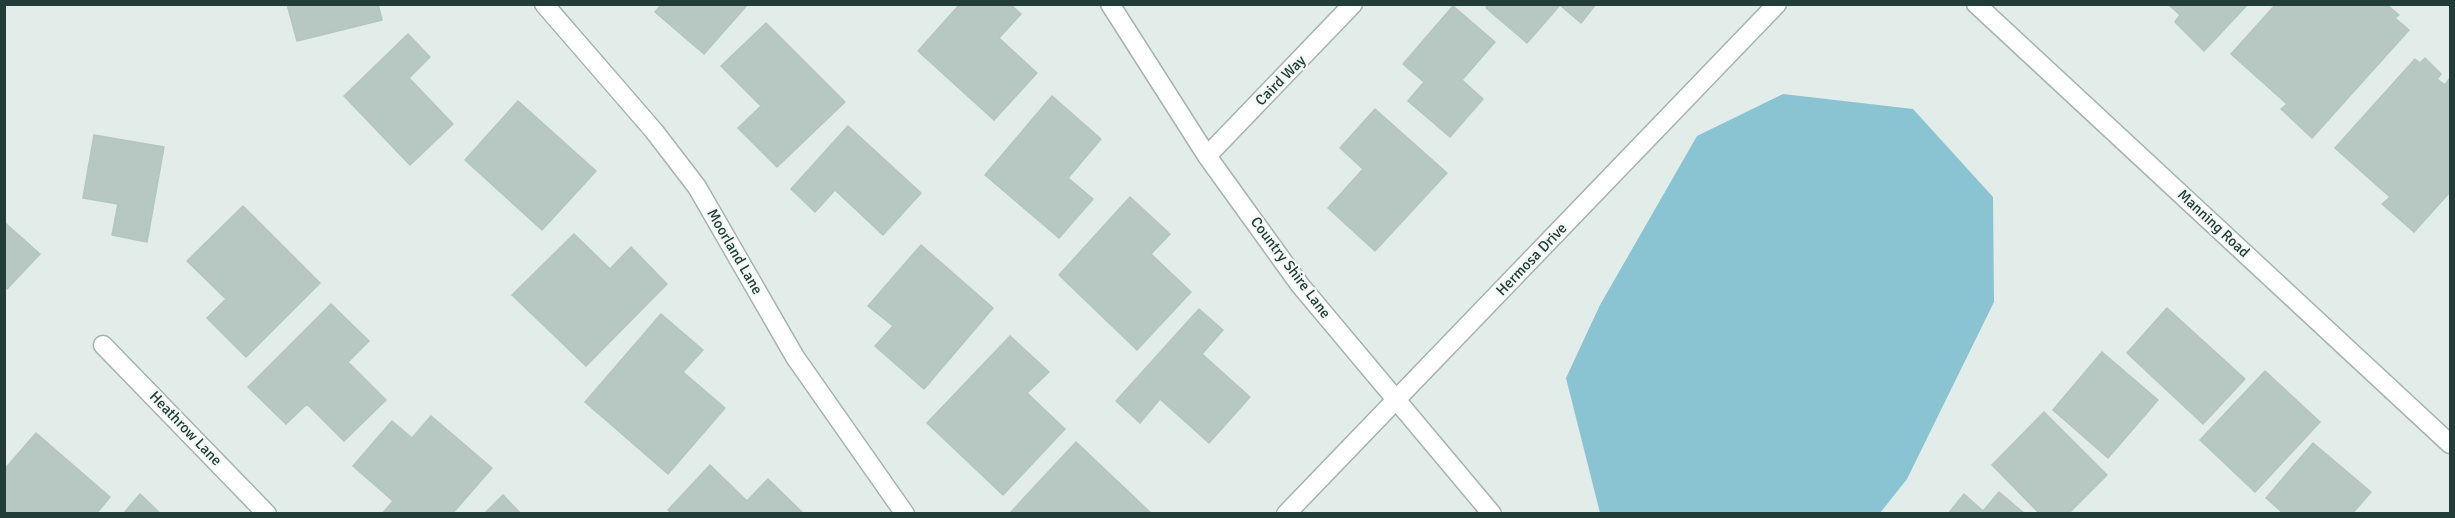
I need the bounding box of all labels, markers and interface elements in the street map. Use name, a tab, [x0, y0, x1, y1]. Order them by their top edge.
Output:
street label: Caird Way	[1252, 52, 1310, 110]
street label: Manning Road	[2173, 186, 2253, 262]
street label: Moorland Lane	[702, 206, 766, 298]
street label: Country Shire Lane	[1246, 214, 1334, 322]
street label: Hermosa Drive	[1493, 220, 1571, 300]
street label: Heathrow Lane	[145, 388, 225, 470]

